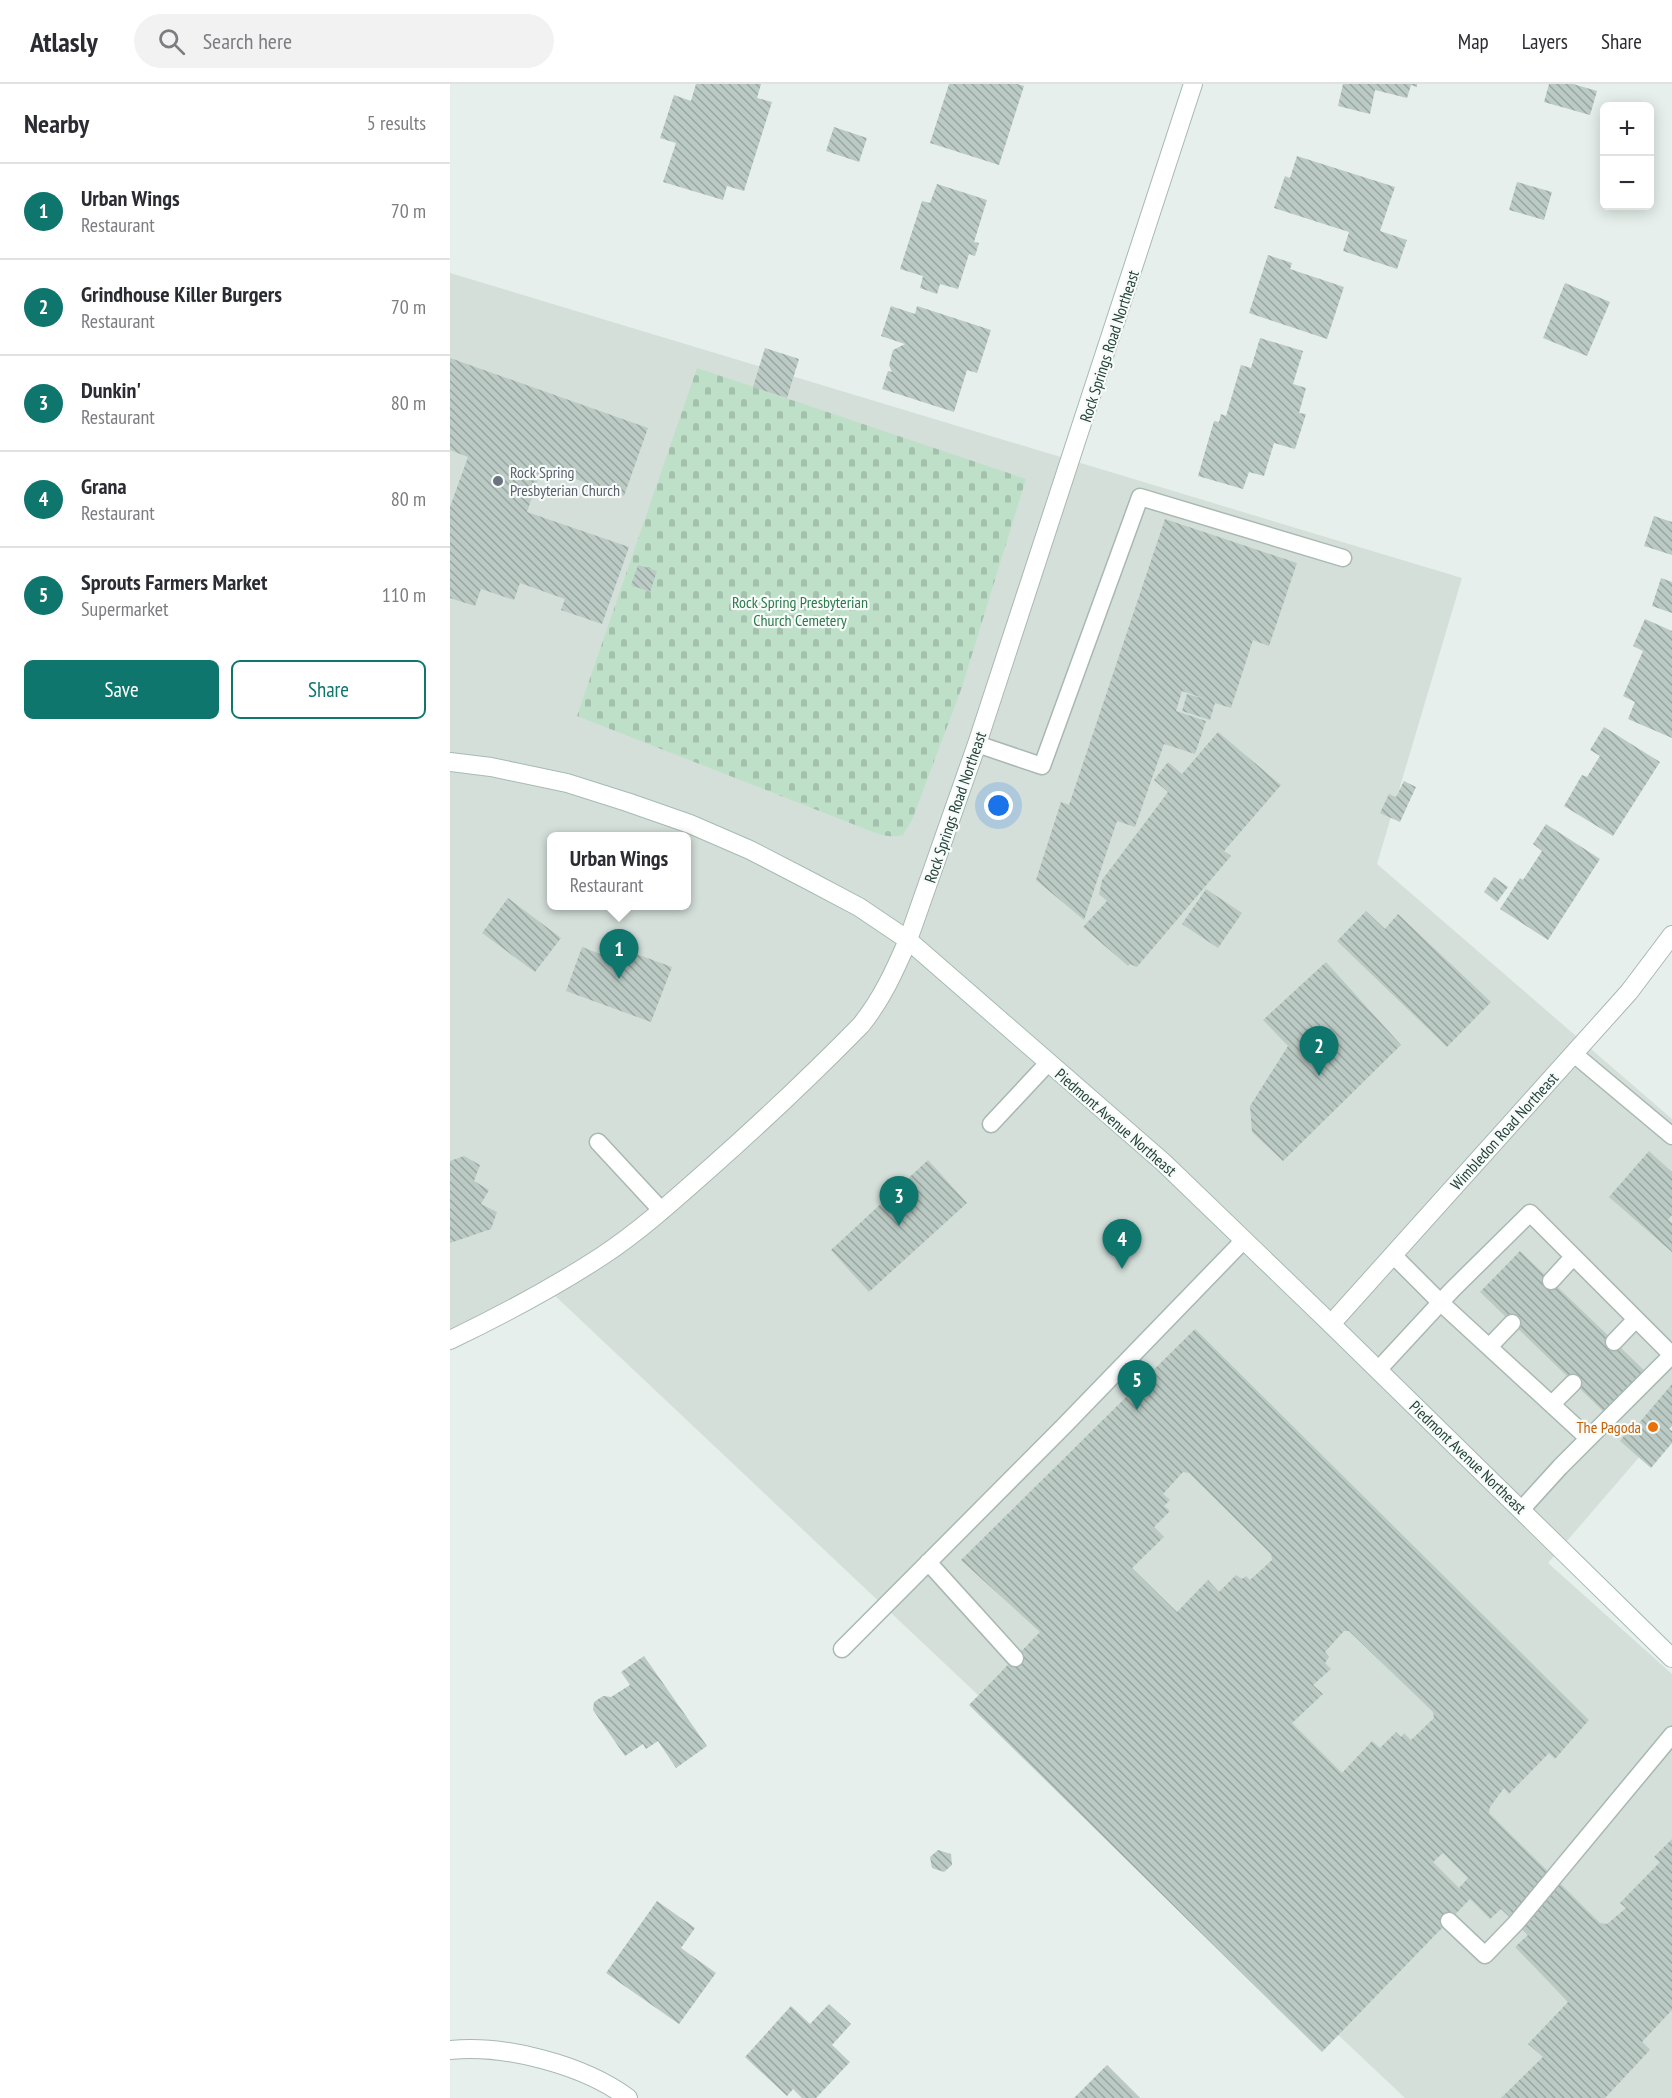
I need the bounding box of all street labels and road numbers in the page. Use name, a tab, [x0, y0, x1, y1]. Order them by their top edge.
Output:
street label: Rock Springs Road Northeast	[1075, 267, 1143, 424]
street label: Rock Springs Road Northeast	[920, 728, 990, 885]
street label: Piedmont Avenue Northeast	[1051, 1064, 1181, 1181]
street label: Wimbledon Road Northeast	[1446, 1068, 1562, 1194]
street label: Piedmont Avenue Northeast	[1406, 1396, 1531, 1518]

